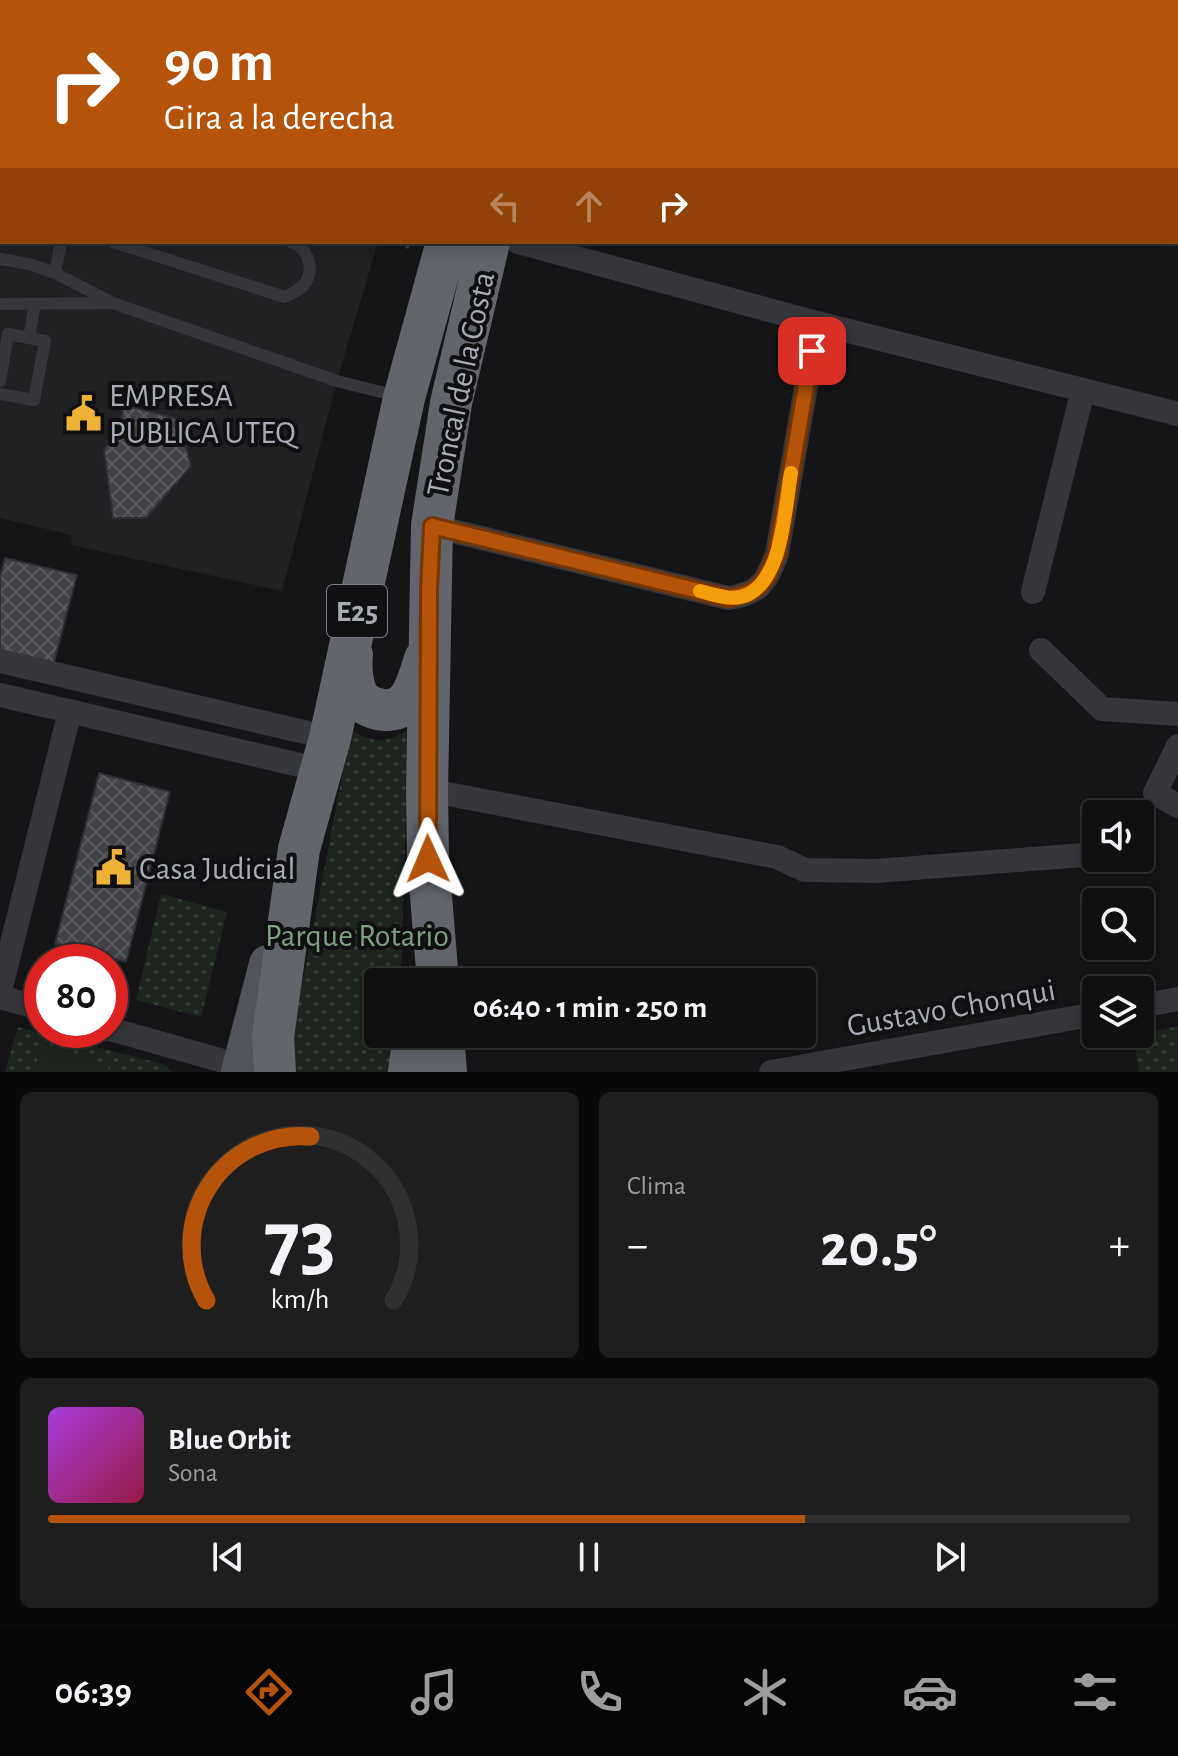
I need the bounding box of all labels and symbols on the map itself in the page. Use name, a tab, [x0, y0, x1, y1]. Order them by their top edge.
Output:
street label: Troncal de la Costa	[422, 269, 500, 500]
pin	[778, 317, 846, 385]
place label: EMPRESA PUBLICA UTEQ	[109, 380, 299, 449]
public building icon: EMPRESA PUBLICA UTEQ	[64, 394, 102, 432]
road number: E25	[327, 585, 387, 637]
position arrow	[386, 817, 470, 901]
public building icon: Casa Judicial	[94, 849, 132, 887]
place label: Casa Judicial	[139, 853, 295, 885]
park label: Parque Rotario	[265, 920, 449, 952]
speed limit sign: 80	[24, 944, 128, 1048]
street label: Gustavo Chonqui	[845, 974, 1058, 1042]

